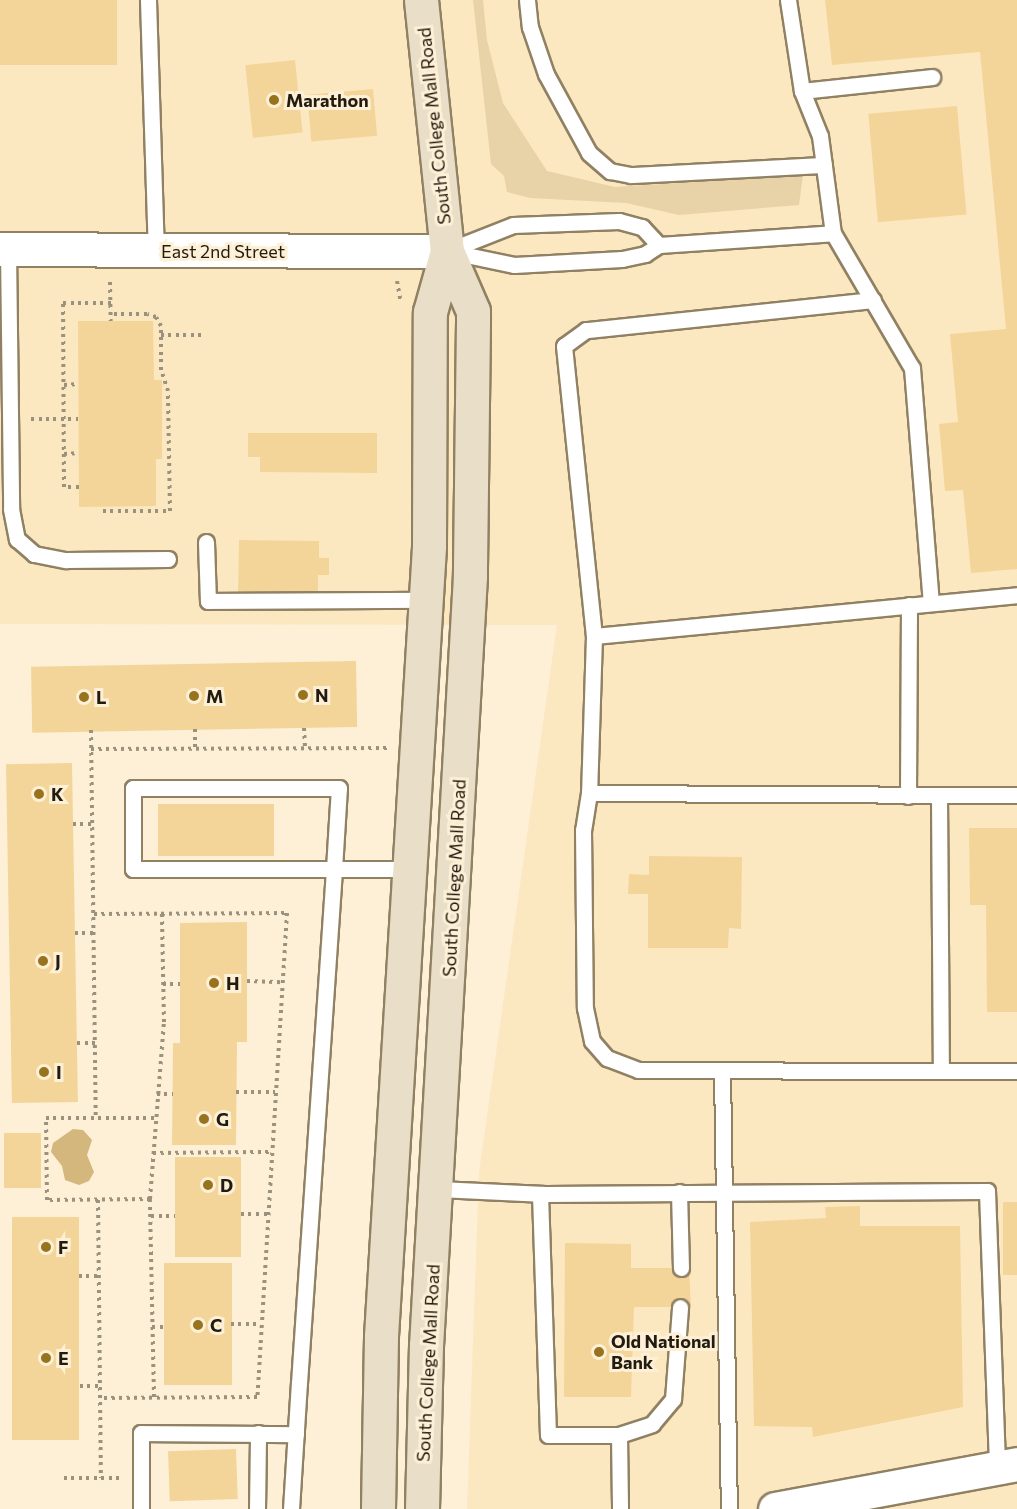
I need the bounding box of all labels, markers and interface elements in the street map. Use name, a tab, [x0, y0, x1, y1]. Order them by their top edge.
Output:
street label: South College Mall Road	[413, 26, 455, 226]
place label: Marathon	[286, 89, 369, 111]
marker: Marathon	[267, 93, 281, 107]
street label: East 2nd Street	[161, 240, 285, 262]
place label: N	[315, 684, 328, 706]
place label: M	[206, 685, 223, 707]
place label: L	[96, 686, 106, 708]
marker: N	[296, 688, 310, 702]
marker: M	[187, 689, 201, 703]
marker: L	[77, 690, 91, 704]
street label: South College Mall Road	[438, 779, 470, 977]
place label: K	[51, 783, 64, 805]
marker: K	[32, 787, 46, 801]
place label: J	[55, 950, 61, 972]
marker: J	[36, 954, 50, 968]
place label: H	[226, 972, 239, 994]
marker: H	[207, 976, 221, 990]
place label: I	[56, 1061, 62, 1083]
marker: I	[37, 1065, 51, 1079]
place label: G	[216, 1108, 229, 1130]
marker: G	[197, 1112, 211, 1126]
place label: D	[220, 1174, 233, 1196]
marker: D	[201, 1178, 215, 1192]
place label: F	[58, 1236, 68, 1258]
marker: F	[39, 1240, 53, 1254]
street label: South College Mall Road	[412, 1264, 444, 1462]
place label: C	[210, 1314, 222, 1336]
marker: C	[191, 1318, 205, 1332]
place label: Old National Bank	[611, 1331, 716, 1374]
marker: Old National Bank	[592, 1345, 606, 1359]
place label: E	[58, 1347, 69, 1369]
marker: E	[39, 1351, 53, 1365]

